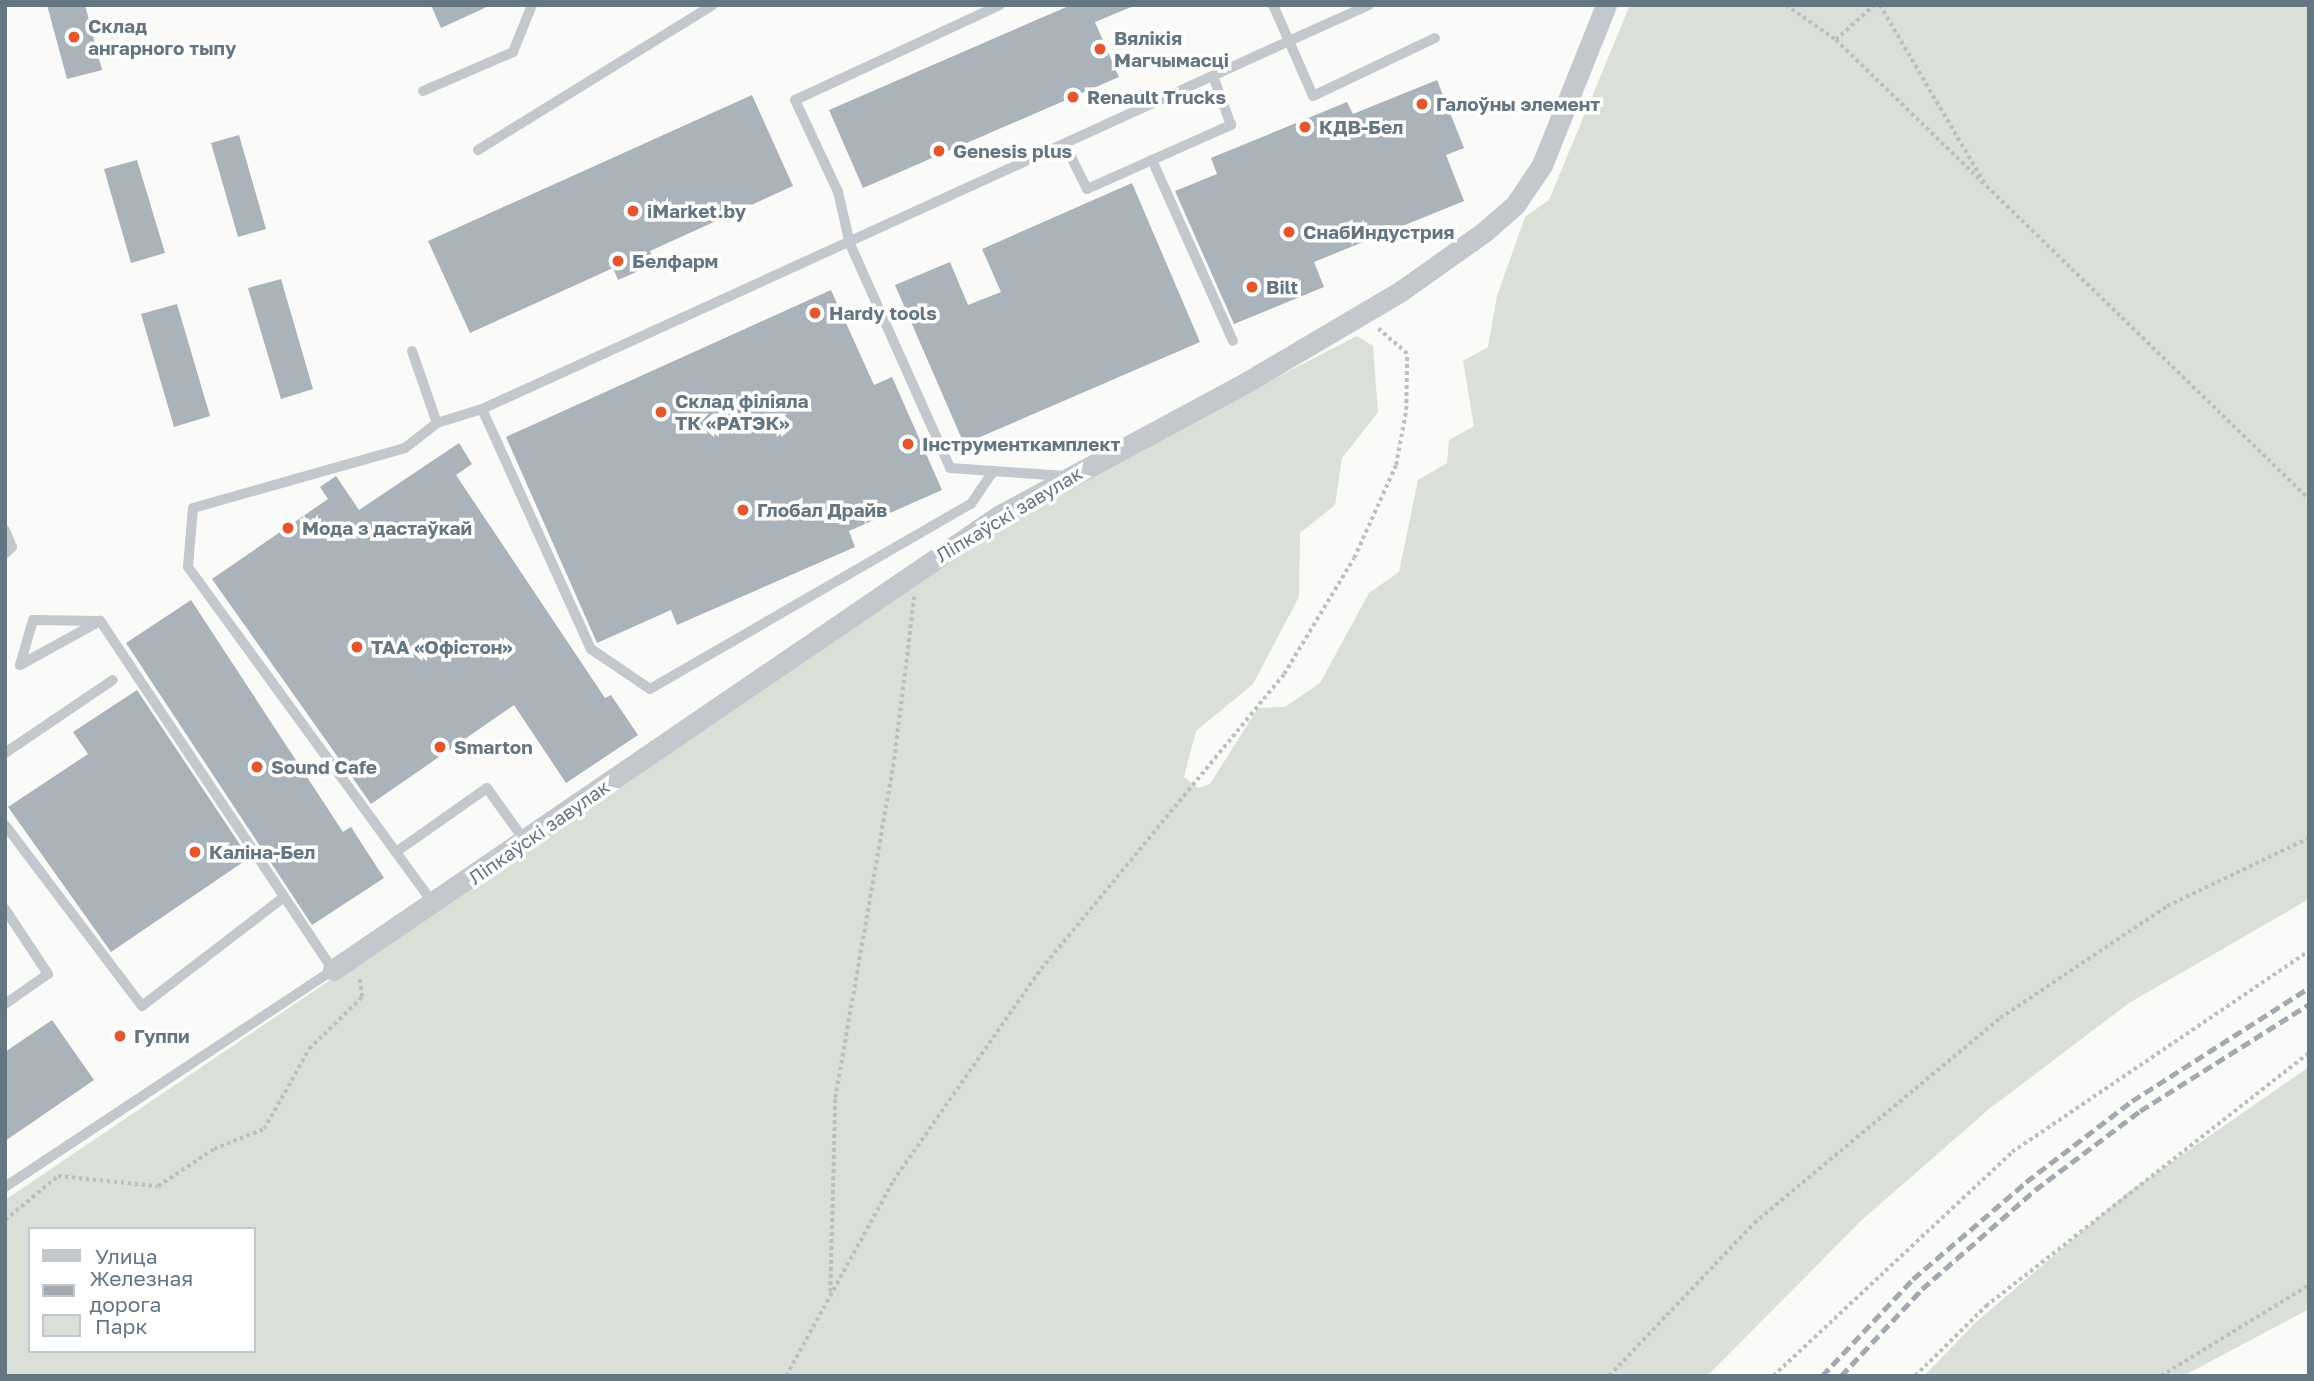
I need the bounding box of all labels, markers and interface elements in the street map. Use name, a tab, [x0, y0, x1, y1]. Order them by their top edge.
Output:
place label: Склад ангарного тыпу	[88, 15, 236, 59]
place label: Вялікія Магчымасці	[1114, 27, 1229, 71]
marker: Склад ангарного тыпу	[66, 29, 82, 45]
marker: Вялікія Магчымасці	[1092, 41, 1108, 57]
place label: Renault Trucks	[1087, 86, 1226, 108]
marker: Renault Trucks	[1065, 89, 1081, 105]
place label: Галоўны элемент	[1436, 93, 1600, 115]
marker: Галоўны элемент	[1414, 96, 1430, 112]
place label: КДВ-Бел	[1319, 116, 1403, 138]
marker: КДВ-Бел	[1297, 119, 1313, 135]
place label: Genesis plus	[953, 140, 1072, 162]
marker: Genesis plus	[931, 143, 947, 159]
place label: iMarket.by	[647, 200, 746, 222]
marker: iMarket.by	[625, 203, 641, 219]
place label: СнабИндустрия	[1303, 221, 1454, 243]
marker: СнабИндустрия	[1281, 224, 1297, 240]
place label: Белфарм	[632, 250, 718, 272]
marker: Белфарм	[610, 253, 626, 269]
place label: Bilt	[1266, 276, 1298, 298]
marker: Bilt	[1244, 279, 1260, 295]
place label: Hardy tools	[829, 302, 937, 324]
marker: Hardy tools	[807, 305, 823, 321]
place label: Склад філіяла ТК «РАТЭК»	[675, 390, 809, 434]
marker: Склад філіяла ТК «РАТЭК»	[653, 404, 669, 420]
place label: Інструменткамплект	[922, 433, 1120, 455]
marker: Інструменткамплект	[900, 436, 916, 452]
street label: Ліпкаўскі завулак	[932, 461, 1086, 567]
place label: Глобал Драйв	[757, 499, 887, 521]
marker: Глобал Драйв	[735, 502, 751, 518]
place label: Мода з дастаўкай	[302, 517, 472, 539]
marker: Мода з дастаўкай	[280, 520, 296, 536]
place label: ТАА «Офістон»	[371, 636, 513, 658]
marker: ТАА «Офістон»	[349, 639, 365, 655]
place label: Smarton	[454, 736, 533, 758]
marker: Smarton	[432, 739, 448, 755]
place label: Sound Cafe	[271, 756, 377, 778]
marker: Sound Cafe	[249, 759, 265, 775]
street label: Ліпкаўскі завулак	[464, 775, 614, 889]
place label: Каліна-Бел	[209, 841, 315, 863]
marker: Каліна-Бел	[187, 844, 203, 860]
place label: Гуппи	[134, 1025, 190, 1047]
marker: Гуппи	[112, 1028, 128, 1044]
legend	[28, 1227, 256, 1353]
text: Улица	[95, 1243, 158, 1269]
text: Железная дорога	[89, 1265, 193, 1317]
text: Парк	[95, 1313, 148, 1339]

